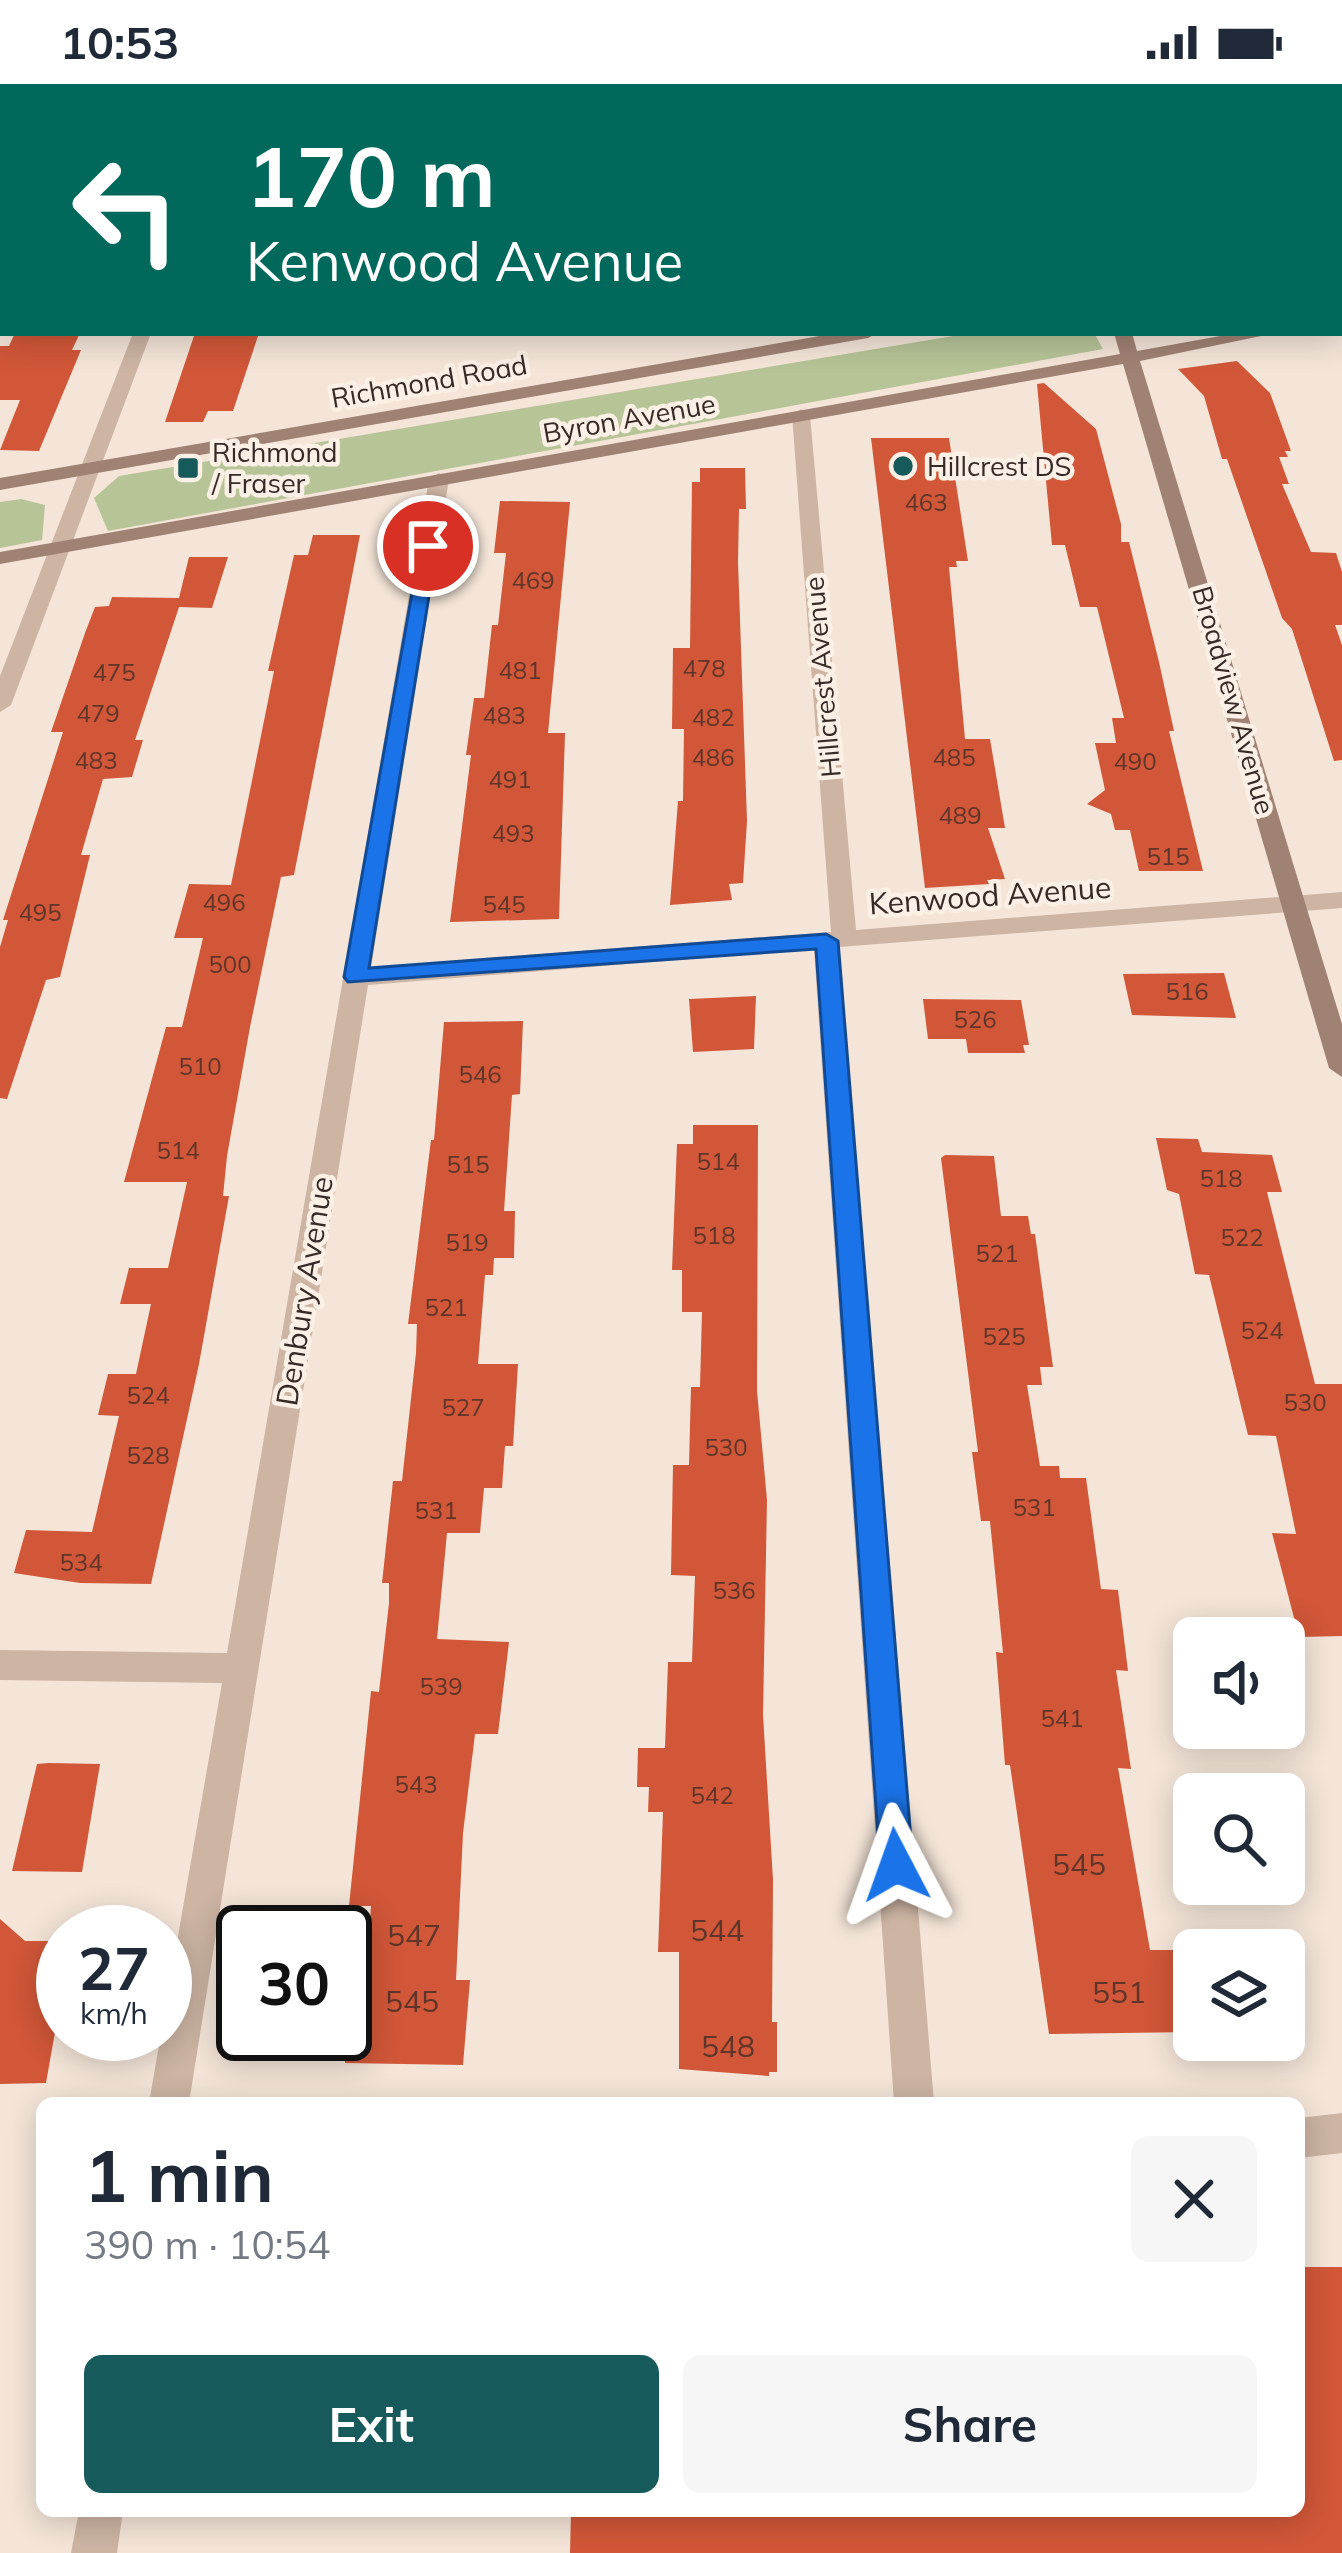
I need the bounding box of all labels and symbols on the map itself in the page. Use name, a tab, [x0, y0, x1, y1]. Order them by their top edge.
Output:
street label: Richmond Road	[328, 347, 530, 415]
street label: Byron Avenue	[540, 386, 718, 450]
place label: Richmond / Fraser	[211, 435, 337, 500]
place label: Hillcrest DS	[927, 449, 1071, 483]
marker: Hillcrest DS	[890, 453, 916, 479]
marker: Richmond / Fraser	[175, 455, 201, 481]
house number: 463	[904, 487, 948, 517]
pin	[377, 495, 479, 597]
house number: 469	[511, 565, 555, 595]
street label: Hillcrest Avenue	[796, 575, 848, 779]
street label: Broadview Avenue	[1185, 582, 1283, 818]
house number: 478	[682, 653, 726, 683]
house number: 481	[498, 655, 542, 685]
house number: 475	[92, 657, 136, 687]
house number: 479	[76, 698, 120, 728]
house number: 483	[482, 700, 526, 730]
house number: 482	[691, 702, 735, 732]
house number: 486	[691, 742, 735, 772]
house number: 485	[932, 742, 976, 772]
house number: 483	[74, 745, 118, 775]
house number: 490	[1113, 746, 1157, 776]
house number: 491	[488, 764, 532, 794]
house number: 489	[938, 800, 982, 830]
house number: 493	[491, 818, 535, 848]
house number: 515	[1146, 841, 1190, 871]
street label: Kenwood Avenue	[868, 868, 1112, 922]
house number: 496	[202, 887, 246, 917]
house number: 545	[482, 889, 526, 919]
house number: 495	[18, 897, 62, 927]
house number: 500	[208, 949, 252, 979]
house number: 516	[1165, 976, 1209, 1006]
house number: 526	[953, 1004, 997, 1034]
house number: 510	[178, 1051, 222, 1081]
house number: 546	[458, 1059, 502, 1089]
house number: 514	[156, 1135, 200, 1165]
house number: 514	[696, 1146, 740, 1176]
house number: 515	[446, 1149, 490, 1179]
house number: 518	[1199, 1163, 1243, 1193]
street label: Denbury Avenue	[267, 1174, 341, 1408]
house number: 518	[692, 1220, 736, 1250]
house number: 522	[1220, 1222, 1264, 1252]
house number: 519	[445, 1227, 489, 1257]
house number: 521	[975, 1238, 1019, 1268]
house number: 521	[424, 1292, 468, 1322]
house number: 524	[1240, 1315, 1284, 1345]
house number: 525	[982, 1321, 1026, 1351]
house number: 524	[126, 1380, 170, 1410]
house number: 530	[1283, 1387, 1327, 1417]
house number: 527	[441, 1392, 485, 1422]
house number: 530	[704, 1432, 748, 1462]
house number: 528	[126, 1440, 170, 1470]
house number: 531	[1012, 1492, 1056, 1522]
house number: 531	[414, 1495, 458, 1525]
house number: 534	[59, 1547, 103, 1577]
house number: 536	[712, 1575, 756, 1605]
house number: 539	[419, 1671, 463, 1701]
house number: 541	[1040, 1703, 1084, 1733]
house number: 543	[394, 1769, 438, 1799]
house number: 542	[690, 1780, 734, 1810]
position arrow	[833, 1802, 959, 1928]
house number: 545	[1052, 1845, 1106, 1883]
speed limit sign: 30	[216, 1905, 372, 2061]
house number: 544	[690, 1911, 744, 1949]
house number: 547	[387, 1916, 441, 1954]
house number: 551	[1092, 1973, 1146, 2011]
house number: 545	[385, 1982, 439, 2020]
house number: 548	[701, 2027, 755, 2065]

